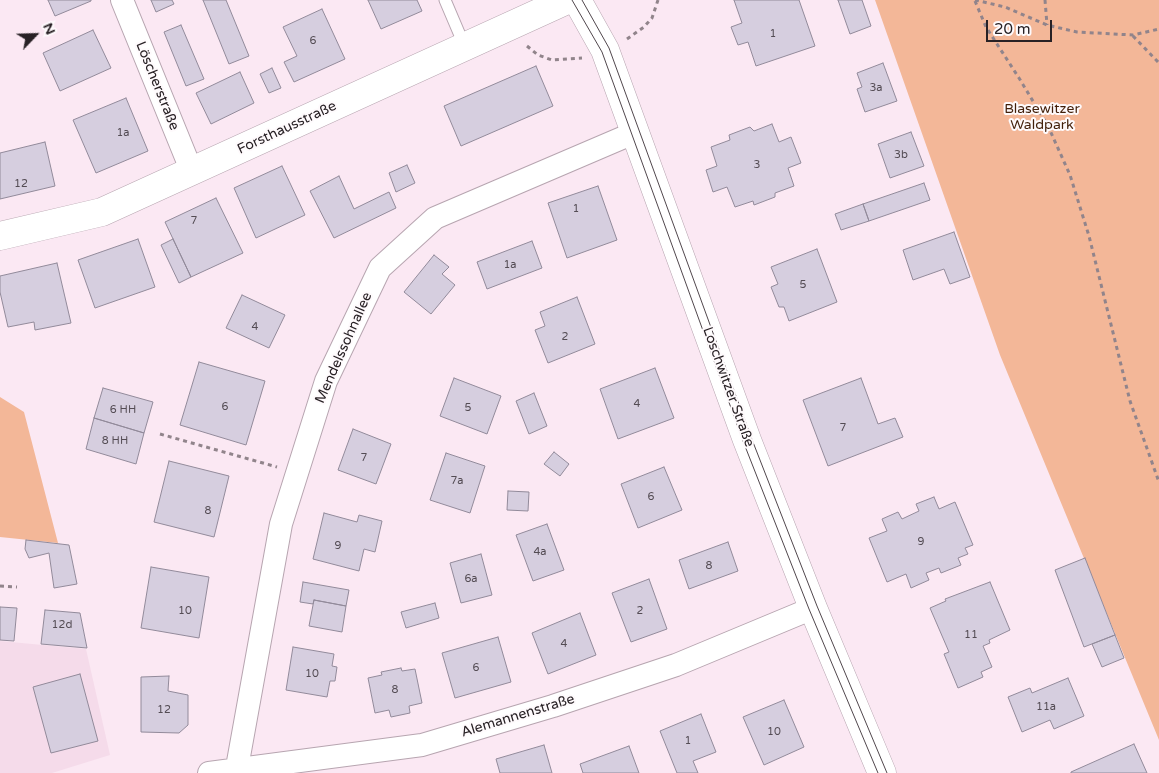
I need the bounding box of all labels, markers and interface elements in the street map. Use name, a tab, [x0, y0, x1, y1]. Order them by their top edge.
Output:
north arrow	[10, 10, 60, 60]
scale bar	[989, 10, 1055, 42]
text: N	[39, 20, 59, 37]
text: 20 m	[994, 20, 1031, 38]
house number: 1	[770, 27, 776, 41]
house number: 6	[310, 34, 316, 48]
street label: Löscherstraße	[132, 39, 182, 133]
house number: 3a	[869, 81, 883, 95]
street label: Forsthausstraße	[235, 98, 339, 158]
park label: Blasewitzer Waldpark	[1004, 101, 1080, 134]
house number: 1a	[116, 126, 130, 140]
house number: 3b	[894, 148, 908, 162]
house number: 3	[754, 158, 760, 172]
house number: 12	[14, 177, 28, 191]
house number: 1	[573, 202, 579, 216]
house number: 7	[191, 214, 197, 228]
house number: 1a	[503, 258, 517, 272]
house number: 5	[800, 278, 806, 292]
street label: Mendelssohnallee	[312, 290, 376, 406]
house number: 4	[252, 320, 258, 334]
street label: Loschwitzer Straße	[699, 325, 757, 449]
house number: 2	[562, 330, 568, 344]
house number: 4	[634, 397, 640, 411]
house number: 6	[222, 400, 228, 414]
house number: 5	[465, 401, 471, 415]
house number: 6 HH	[110, 403, 136, 417]
house number: 7	[840, 421, 846, 435]
house number: 8 HH	[102, 434, 128, 448]
house number: 7	[361, 451, 367, 465]
house number: 7a	[450, 474, 464, 488]
house number: 6	[648, 490, 654, 504]
house number: 8	[205, 504, 211, 518]
house number: 9	[918, 535, 924, 549]
house number: 9	[335, 539, 341, 553]
house number: 4a	[533, 545, 547, 559]
house number: 8	[706, 559, 712, 573]
house number: 6a	[464, 572, 478, 586]
house number: 10	[178, 604, 192, 618]
house number: 2	[637, 604, 643, 618]
house number: 12d	[52, 618, 72, 632]
house number: 11	[964, 628, 978, 642]
house number: 4	[561, 637, 567, 651]
house number: 6	[473, 661, 479, 675]
house number: 10	[305, 667, 319, 681]
house number: 8	[392, 683, 398, 697]
street label: Alemannenstraße	[459, 691, 577, 741]
house number: 11a	[1036, 700, 1056, 714]
house number: 12	[157, 703, 171, 717]
house number: 10	[767, 725, 781, 739]
house number: 1	[685, 734, 691, 748]

